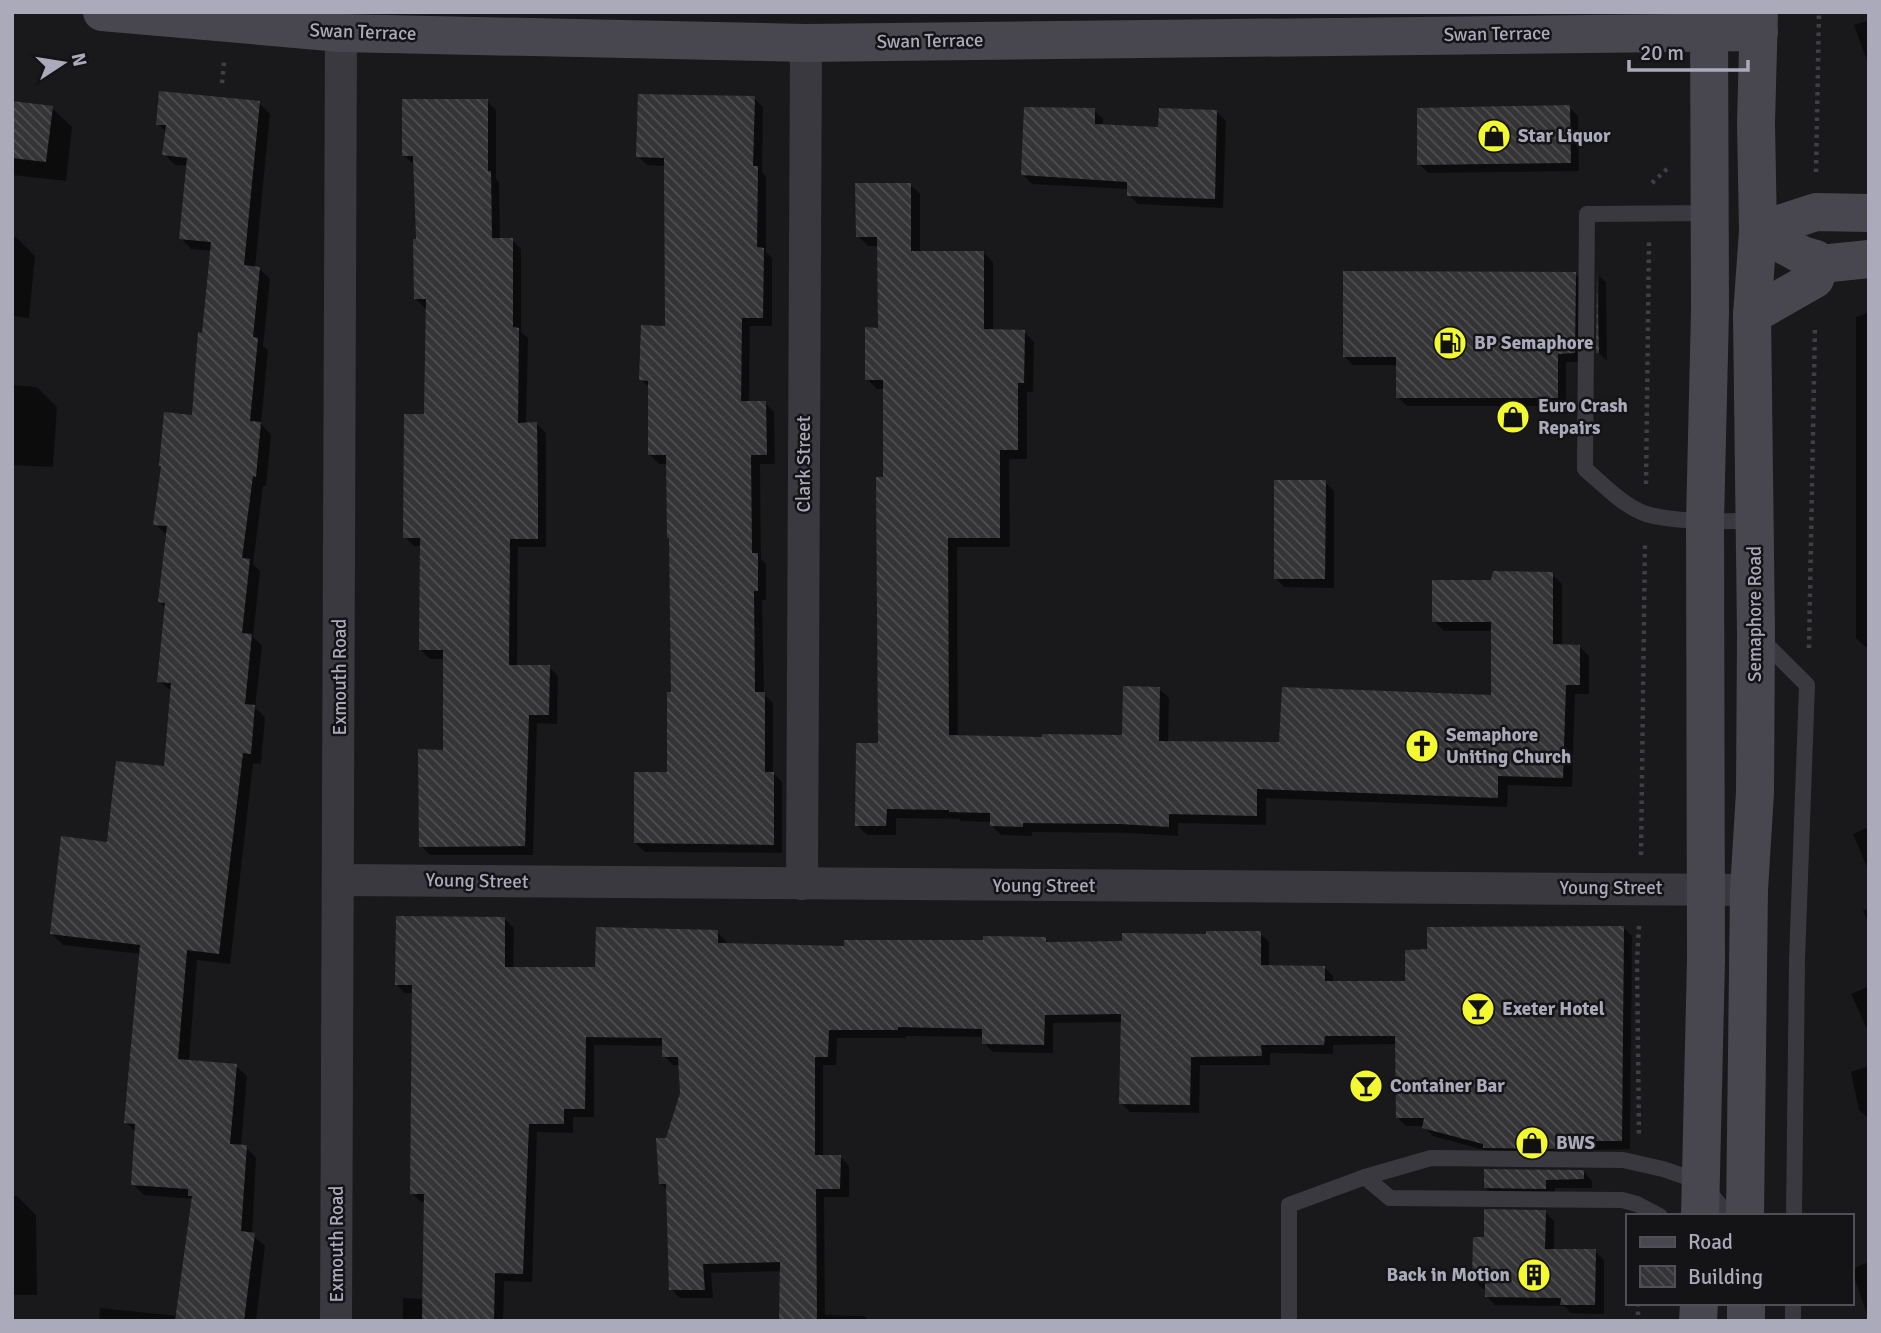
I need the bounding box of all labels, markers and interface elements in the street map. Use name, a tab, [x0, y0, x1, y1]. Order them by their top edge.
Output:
street label: Swan Terrace	[309, 18, 417, 46]
street label: Swan Terrace	[1443, 21, 1551, 47]
north arrow	[28, 28, 98, 98]
street label: Swan Terrace	[876, 28, 984, 54]
scale bar	[1629, 28, 1748, 72]
text: 20 m	[1640, 40, 1684, 66]
text: N	[66, 51, 92, 69]
shop icon: Star Liquor	[1475, 117, 1513, 155]
place label: Star Liquor	[1518, 124, 1611, 148]
fuel station icon: BP Semaphore	[1431, 324, 1469, 362]
place label: BP Semaphore	[1474, 331, 1593, 355]
place label: Euro Crash Repairs	[1538, 394, 1628, 440]
shop icon: Euro Crash Repairs	[1494, 398, 1532, 436]
street label: Clark Street	[792, 415, 816, 512]
street label: Semaphore Road	[1743, 546, 1767, 682]
street label: Exmouth Road	[328, 619, 352, 735]
place label: Semaphore Uniting Church	[1446, 723, 1571, 769]
church icon: Semaphore Uniting Church	[1403, 727, 1441, 765]
street label: Young Street	[425, 868, 529, 894]
street label: Young Street	[993, 874, 1096, 898]
street label: Young Street	[1560, 876, 1663, 900]
bar icon: Exeter Hotel	[1459, 990, 1497, 1028]
place label: Exeter Hotel	[1502, 997, 1605, 1021]
bar icon: Container Bar	[1347, 1067, 1385, 1105]
place label: Container Bar	[1390, 1074, 1505, 1098]
shop icon: BWS	[1513, 1124, 1551, 1162]
place label: BWS	[1556, 1131, 1595, 1155]
street label: Exmouth Road	[325, 1186, 349, 1302]
legend	[1626, 1214, 1853, 1305]
text: Road	[1688, 1229, 1733, 1255]
building icon: Back in Motion	[1515, 1256, 1553, 1294]
place label: Back in Motion	[1386, 1263, 1510, 1287]
text: Building	[1688, 1264, 1763, 1290]

